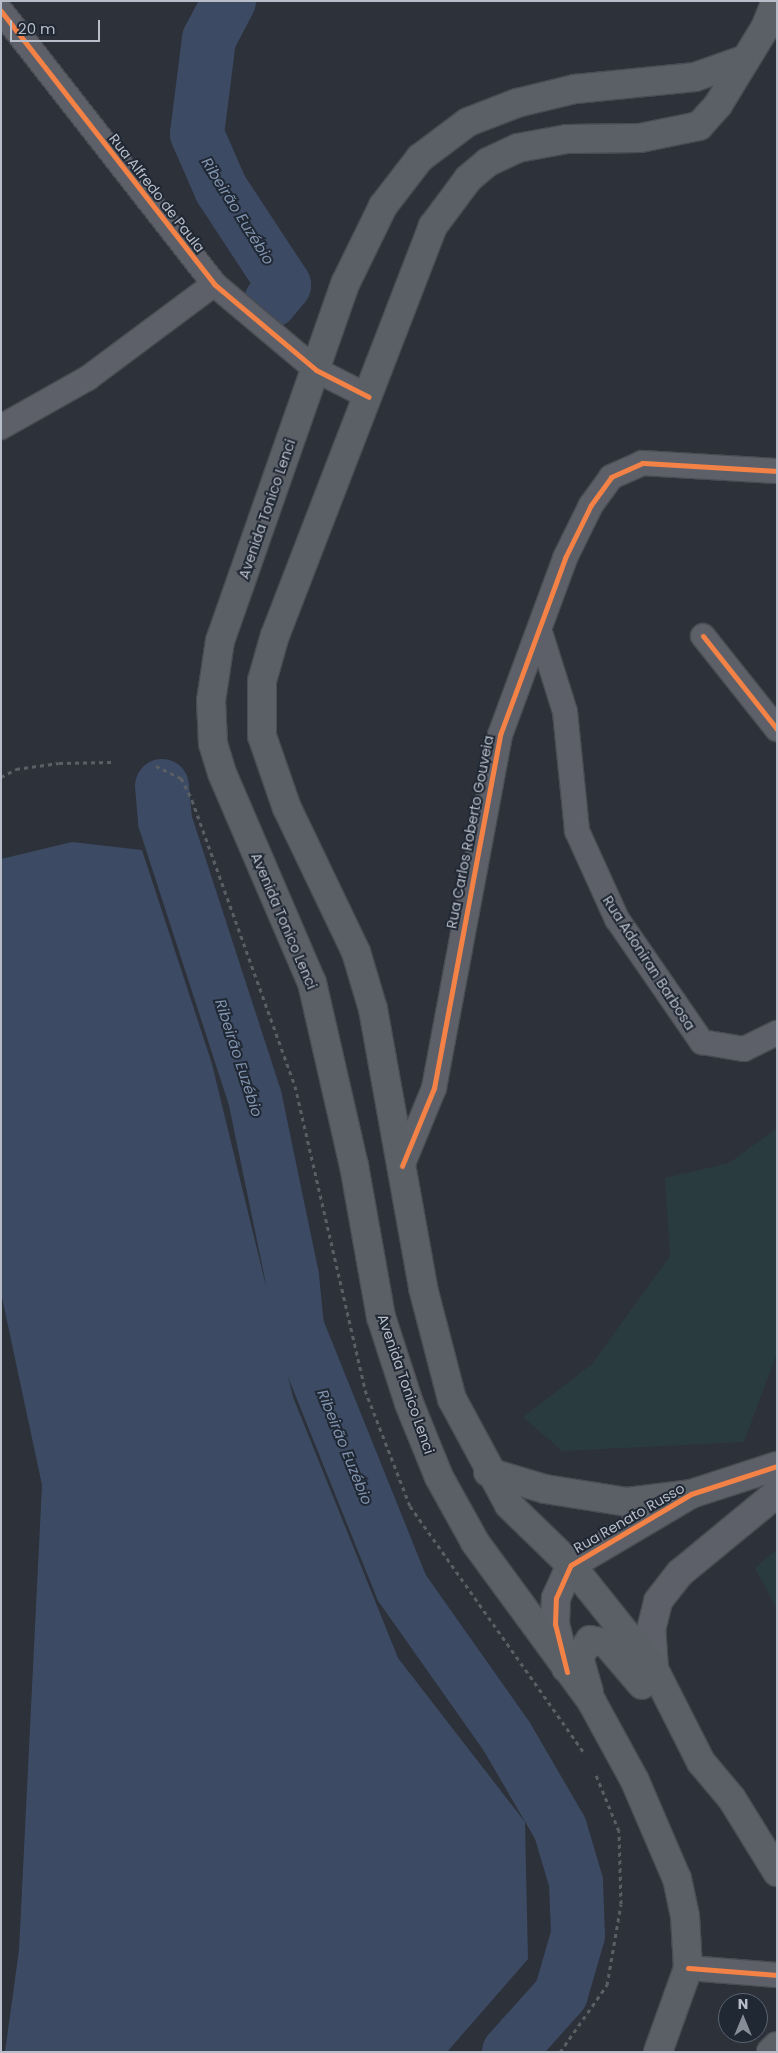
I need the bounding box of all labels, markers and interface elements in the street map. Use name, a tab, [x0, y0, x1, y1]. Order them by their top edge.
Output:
scale bar	[12, 10, 102, 42]
text: 20 m	[18, 18, 56, 39]
street label: Rua Alfredo de Paula	[106, 130, 208, 256]
water label: Ribeirão Euzébio	[198, 154, 278, 268]
street label: Avenida Tonico Lenci	[235, 437, 299, 581]
street label: Rua Carlos Roberto Gouveia	[443, 734, 497, 930]
street label: Avenida Tonico Lenci	[248, 850, 320, 992]
street label: Rua Adoniran Barbosa	[599, 893, 699, 1033]
water label: Ribeirão Euzébio	[211, 997, 267, 1119]
street label: Avenida Tonico Lenci	[374, 1312, 438, 1456]
water label: Ribeirão Euzébio	[314, 1387, 376, 1507]
street label: Rua Renato Russo	[571, 1479, 687, 1557]
north arrow	[718, 1993, 768, 2043]
text: N	[738, 1994, 748, 2014]

